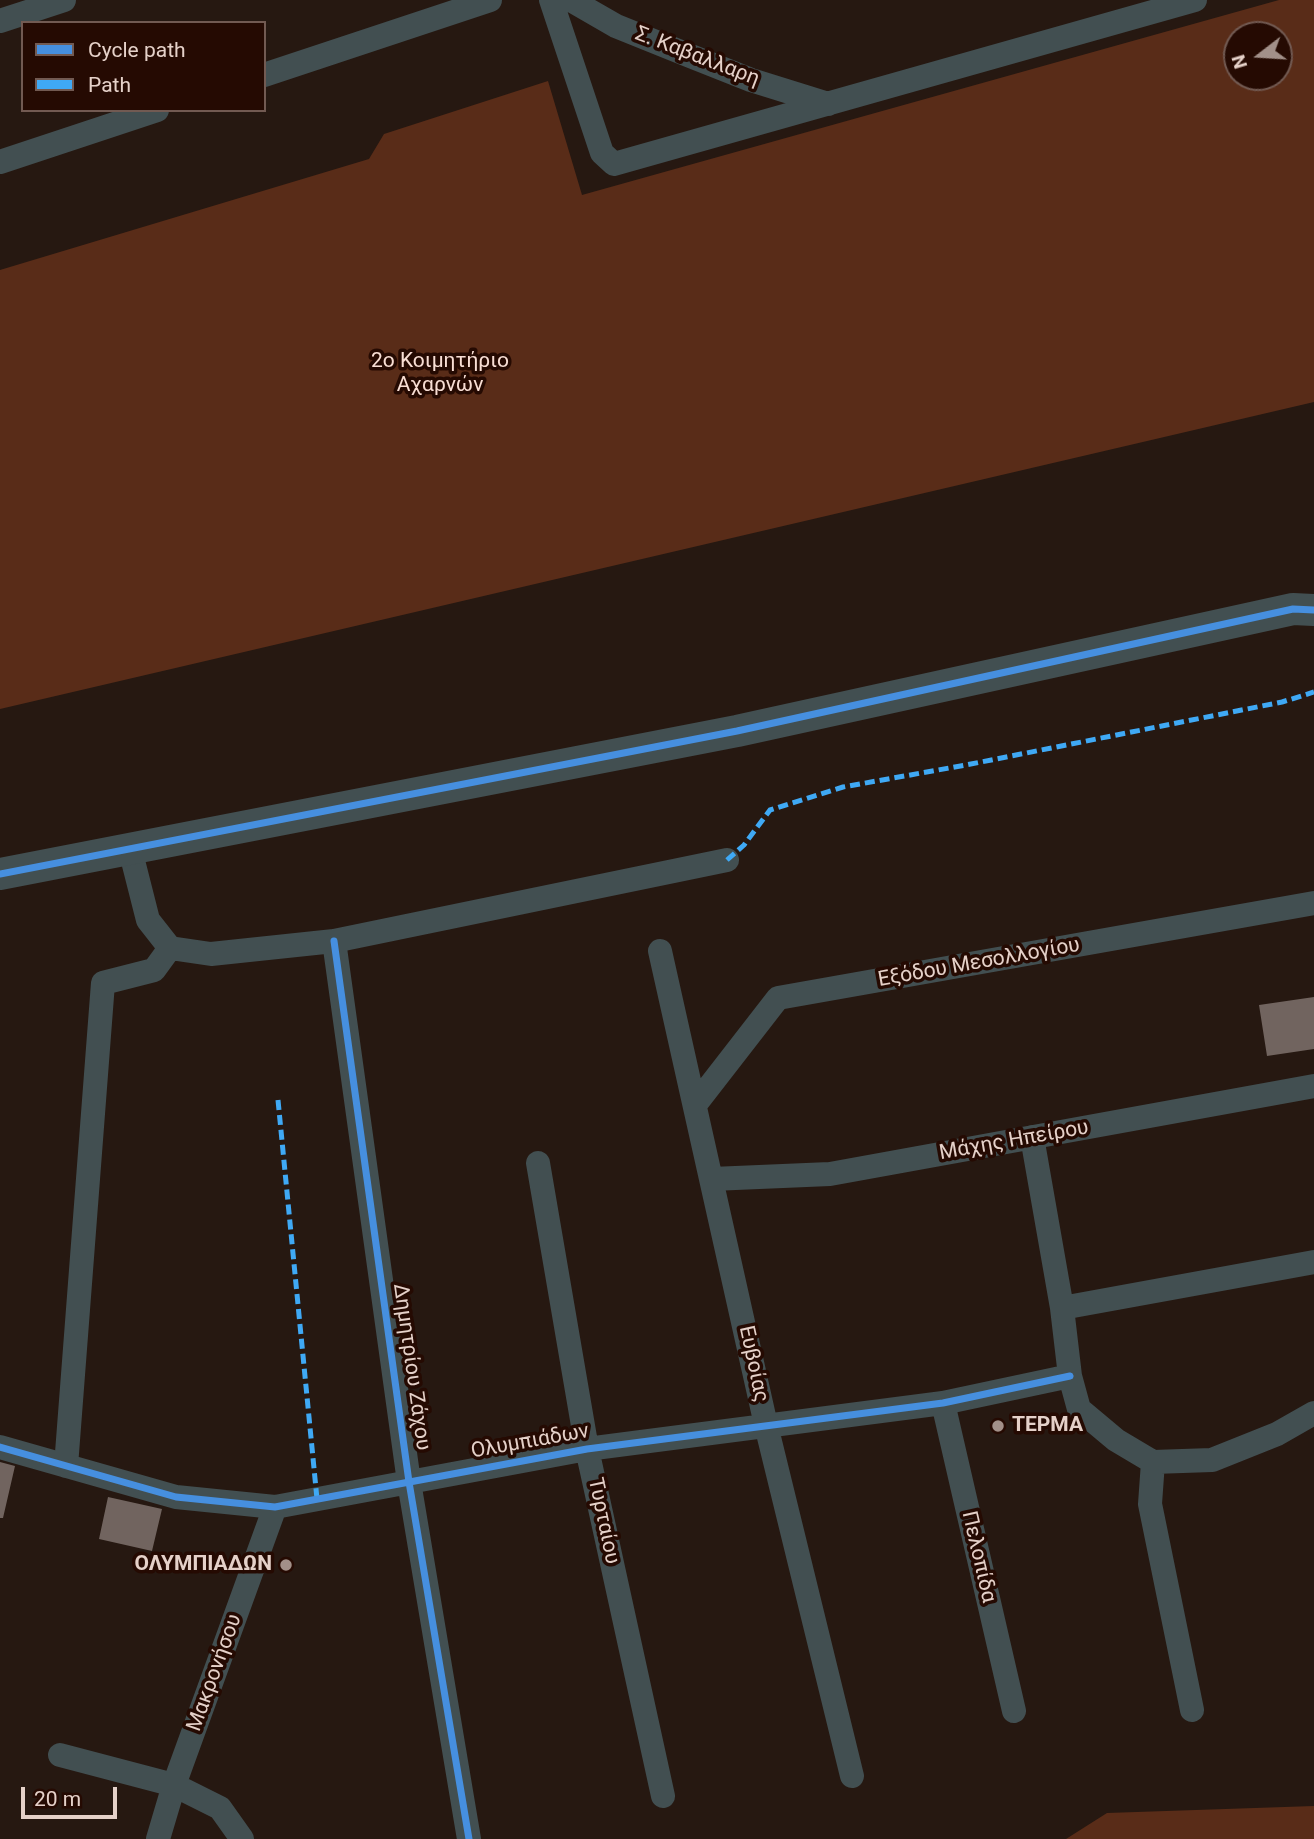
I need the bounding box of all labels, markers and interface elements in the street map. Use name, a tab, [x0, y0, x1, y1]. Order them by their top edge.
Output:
legend	[21, 21, 266, 112]
north arrow	[1223, 21, 1293, 91]
street label: Σ. Καβαλλαρη	[631, 22, 763, 92]
text: Cycle path	[88, 38, 186, 62]
text: N	[1226, 52, 1252, 71]
text: Path	[88, 73, 131, 97]
park label: 2ο Κοιμητήριο Αχαρνών	[371, 349, 509, 399]
street label: Εξόδου Μεσολλογίου	[876, 933, 1082, 993]
street label: Μάχης Ηπείρου	[937, 1115, 1091, 1167]
street label: Δημητρίου Ζάχου	[387, 1282, 435, 1452]
street label: Ευβοίας	[733, 1323, 773, 1405]
place label: ΤΕΡΜΑ	[1012, 1413, 1083, 1439]
marker: ΤΕΡΜΑ	[990, 1418, 1006, 1434]
street label: Ολυμπιάδων	[469, 1419, 591, 1465]
street label: Τυρταίου	[582, 1476, 624, 1566]
street label: Πελοπίδα	[955, 1509, 1001, 1605]
place label: ΟΛΥΜΠΙΑΔΩΝ	[135, 1552, 272, 1578]
marker: ΟΛΥΜΠΙΑΔΩΝ	[278, 1557, 294, 1573]
street label: Μακρονήσου	[182, 1611, 248, 1735]
scale bar	[24, 1772, 121, 1816]
text: 20 m	[34, 1787, 81, 1811]

